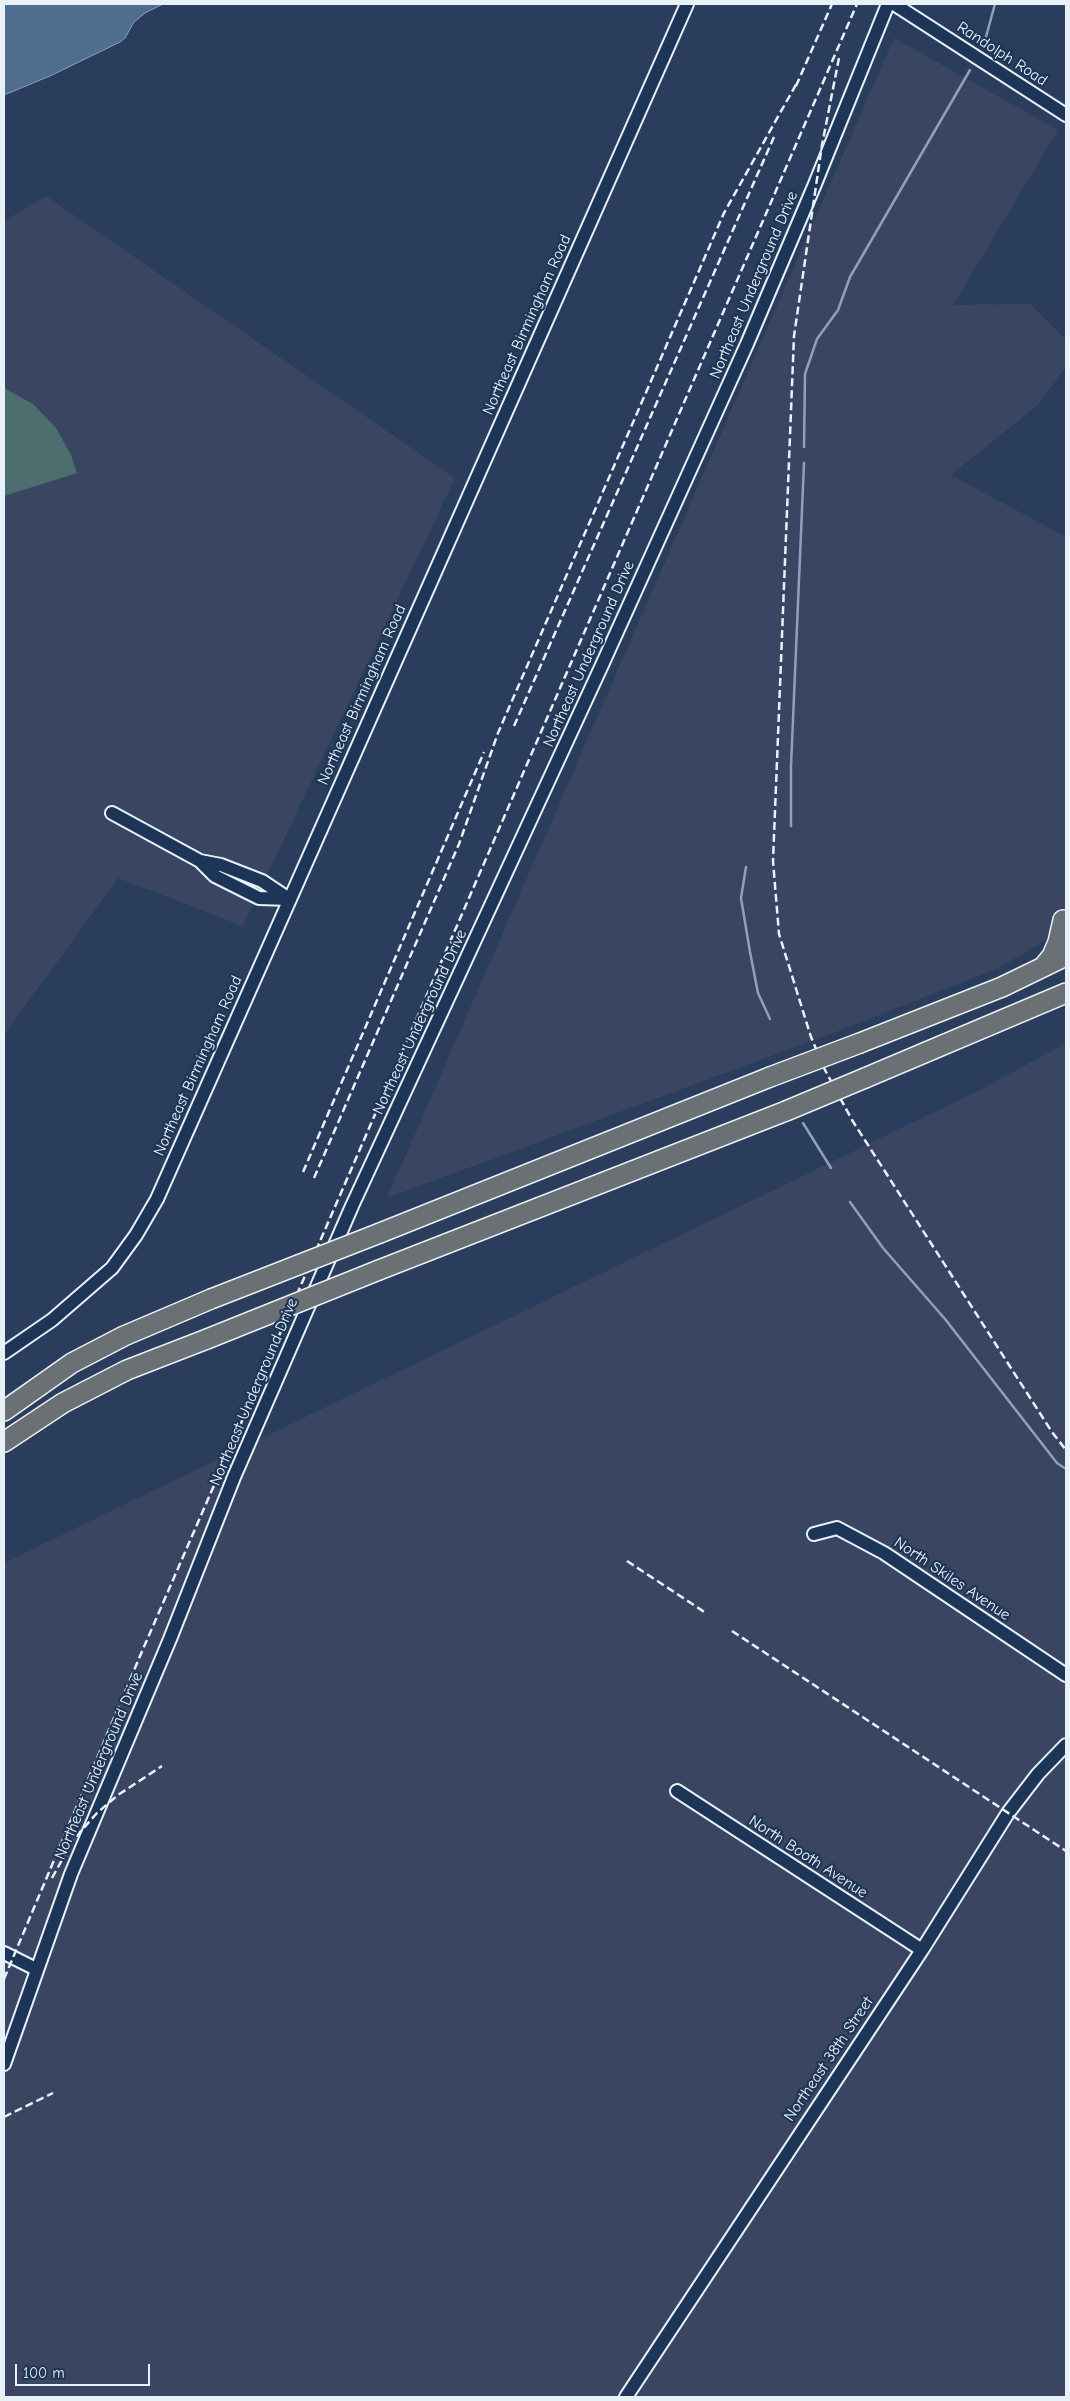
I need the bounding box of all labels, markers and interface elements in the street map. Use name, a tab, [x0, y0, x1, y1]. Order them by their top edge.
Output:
street label: Randolph Road	[953, 18, 1051, 90]
street label: Northeast Underground Drive	[706, 188, 802, 382]
street label: Northeast Birmingham Road	[478, 232, 576, 418]
street label: Northeast Underground Drive	[539, 558, 639, 750]
street label: Northeast Birmingham Road	[313, 602, 411, 788]
street label: Northeast Underground Drive	[369, 926, 471, 1118]
street label: Northeast Birmingham Road	[149, 973, 247, 1159]
street label: Northeast Underground Drive	[206, 1295, 302, 1489]
street label: North Skiles Avenue	[890, 1533, 1014, 1625]
street label: Northeast Underground Drive	[51, 1669, 147, 1863]
street label: North Booth Avenue	[745, 1811, 871, 1903]
street label: Northeast 38th Street	[780, 1993, 878, 2125]
scale bar	[18, 2354, 152, 2386]
text: 100 m	[23, 2364, 65, 2382]

